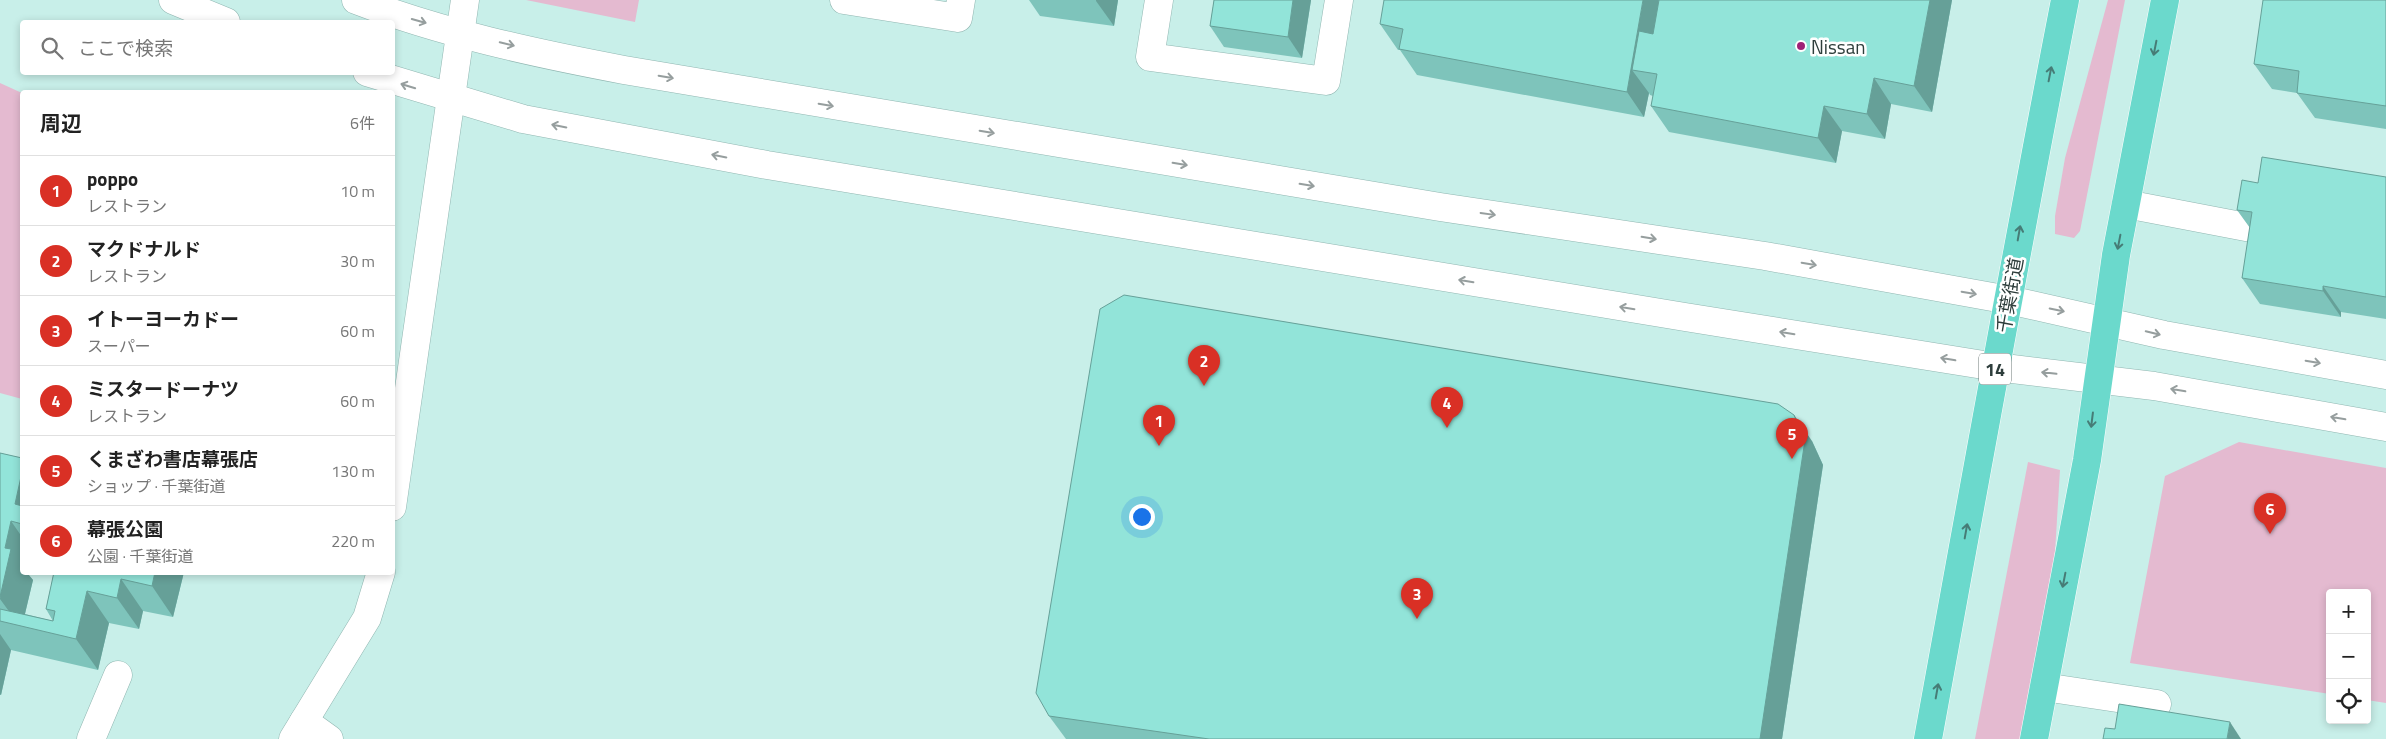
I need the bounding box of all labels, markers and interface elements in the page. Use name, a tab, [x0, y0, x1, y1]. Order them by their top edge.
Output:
one-way arrow	[411, 16, 427, 26]
search box	[20, 20, 395, 75]
place label: Nissan	[1811, 32, 1865, 61]
text: ここで検索	[78, 33, 173, 62]
icon: search	[38, 34, 66, 62]
one-way arrow	[2150, 39, 2160, 55]
one-way arrow	[499, 40, 515, 49]
marker: Nissan	[1795, 40, 1807, 52]
one-way arrow	[2046, 66, 2056, 82]
one-way arrow	[658, 73, 674, 83]
one-way arrow	[401, 80, 417, 90]
one-way arrow	[818, 100, 834, 110]
text: 周辺	[40, 107, 82, 139]
text: 6件	[350, 111, 375, 135]
one-way arrow	[552, 121, 568, 130]
one-way arrow	[978, 127, 994, 137]
one-way arrow	[712, 150, 728, 160]
one-way arrow	[1171, 159, 1187, 169]
text: poppo	[87, 164, 138, 193]
text: 1	[52, 179, 60, 203]
text: 10 m	[340, 179, 375, 203]
one-way arrow	[1298, 180, 1314, 190]
text: レストラン	[87, 194, 167, 218]
one-way arrow	[1480, 209, 1496, 219]
one-way arrow	[2015, 226, 2025, 242]
one-way arrow	[1641, 233, 1657, 243]
text: マクドナルド	[87, 234, 201, 263]
one-way arrow	[2114, 234, 2123, 250]
text: 2	[52, 249, 60, 273]
text: 30 m	[340, 249, 375, 273]
street label: 千葉街道	[1988, 255, 2030, 335]
one-way arrow	[1801, 259, 1817, 269]
text: レストラン	[87, 264, 167, 288]
one-way arrow	[1459, 275, 1475, 285]
one-way arrow	[1961, 288, 1977, 298]
one-way arrow	[1619, 302, 1635, 312]
text: イトーヨーカドー	[87, 304, 239, 333]
one-way arrow	[2049, 306, 2065, 316]
text: 3	[52, 319, 60, 343]
text: 60 m	[340, 319, 375, 343]
one-way arrow	[1780, 328, 1796, 338]
one-way arrow	[2145, 328, 2161, 338]
text: スーパー	[87, 334, 151, 358]
pin: 2	[1188, 345, 1220, 386]
one-way arrow	[1940, 354, 1956, 364]
road number: 14	[1979, 354, 2011, 384]
one-way arrow	[2305, 358, 2321, 368]
one-way arrow	[2042, 368, 2058, 378]
text: ミスタードーナツ	[87, 374, 239, 403]
one-way arrow	[2170, 385, 2186, 395]
pin: 4	[1431, 387, 1463, 428]
text: 4	[52, 389, 60, 413]
text: 60 m	[340, 389, 375, 413]
text: レストラン	[87, 404, 167, 428]
pin: 1	[1143, 405, 1175, 446]
one-way arrow	[2087, 412, 2097, 428]
one-way arrow	[2330, 413, 2346, 423]
pin: 5	[1776, 418, 1808, 459]
text: くまざわ書店幕張店	[87, 444, 258, 473]
text: 5	[52, 459, 60, 483]
text: 130 m	[331, 459, 375, 483]
text: ショップ · 千葉街道	[87, 474, 226, 498]
pin: 6	[2254, 493, 2286, 534]
your location	[1129, 504, 1155, 530]
text: 幕張公園	[87, 514, 163, 543]
one-way arrow	[1961, 523, 1971, 539]
text: 6	[52, 529, 60, 553]
text: 220 m	[331, 529, 375, 553]
text: 公園 · 千葉街道	[87, 544, 194, 568]
one-way arrow	[2059, 572, 2069, 588]
pin: 3	[1401, 578, 1433, 619]
map controls	[2326, 589, 2371, 724]
button: +	[2326, 589, 2371, 634]
button: −	[2326, 634, 2371, 679]
button: locate	[2326, 679, 2371, 724]
one-way arrow	[1933, 683, 1943, 699]

